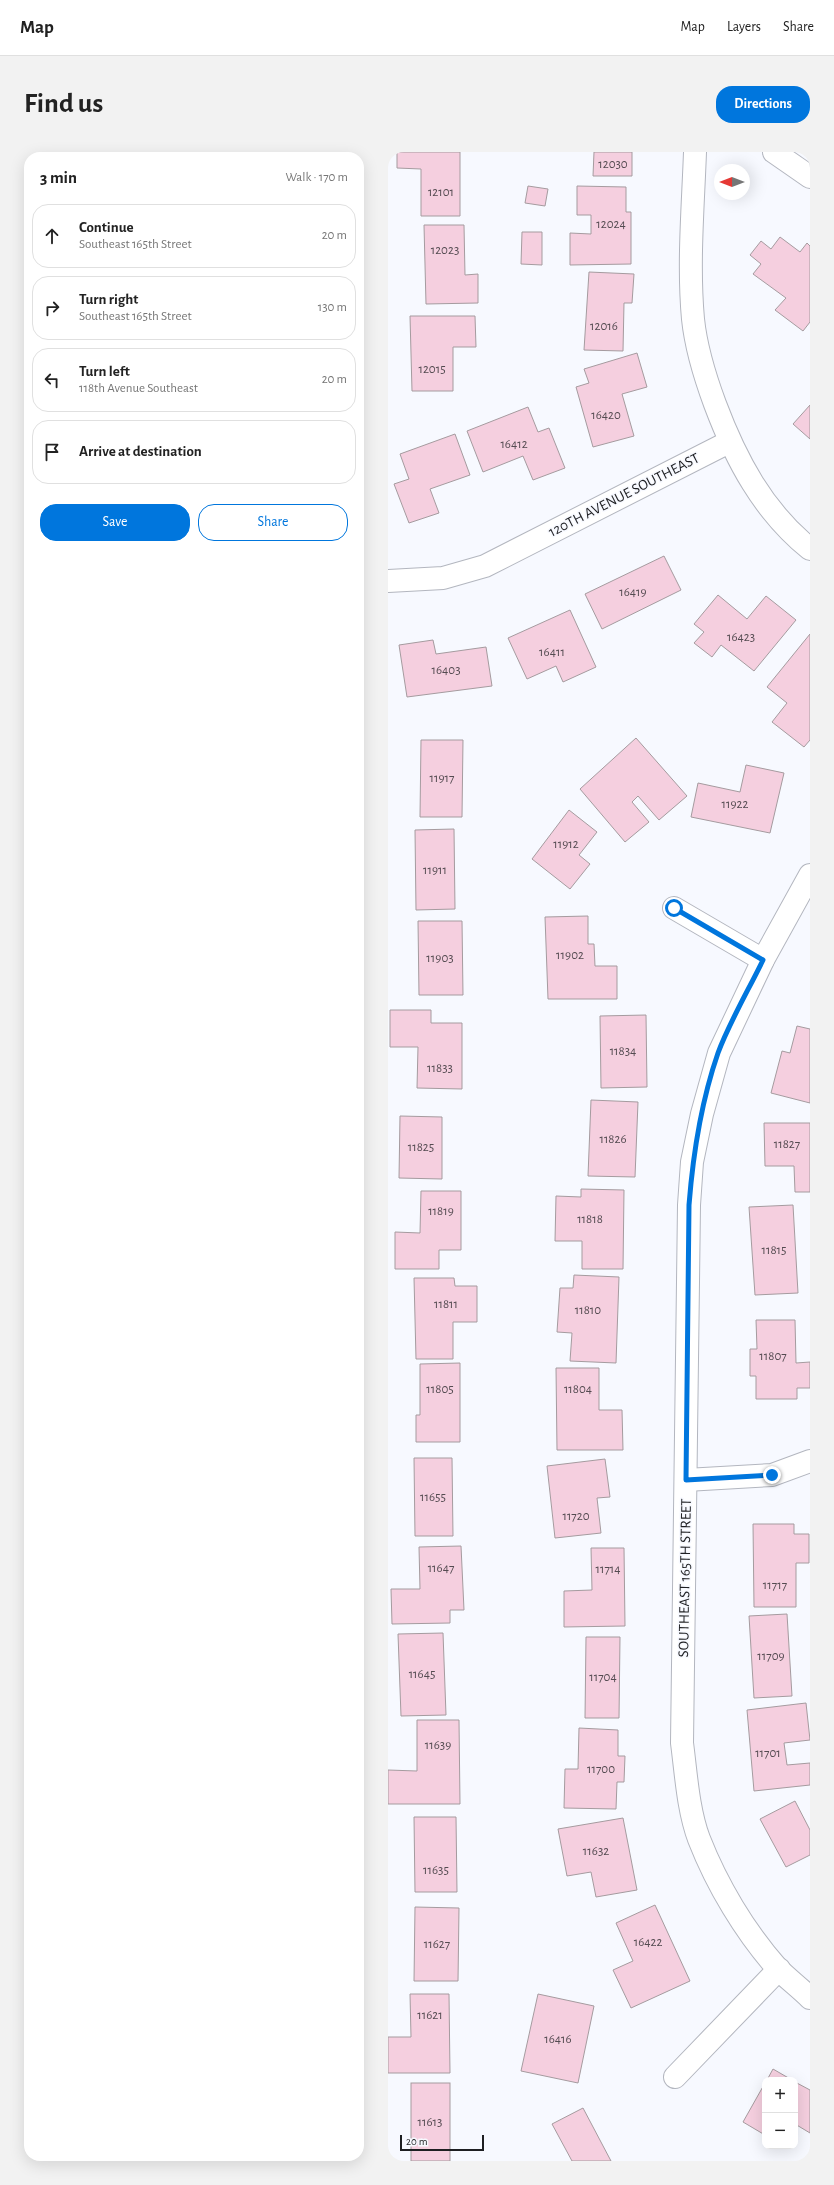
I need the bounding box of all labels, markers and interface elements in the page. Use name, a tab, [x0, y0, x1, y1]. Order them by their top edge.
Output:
text: Map	[20, 18, 54, 37]
text: Map	[680, 20, 705, 34]
text: Layers	[727, 20, 761, 34]
text: Share	[783, 20, 814, 34]
button: Directions	[716, 86, 810, 123]
text: Find us	[24, 90, 103, 118]
house number: 12030	[598, 158, 628, 171]
north arrow	[714, 164, 750, 200]
text: 3 min	[40, 169, 77, 186]
text: Walk · 170 m	[285, 171, 348, 184]
house number: 12101	[428, 186, 454, 199]
house number: 12024	[596, 218, 626, 231]
text: Continue	[79, 220, 134, 235]
icon: ahead	[41, 225, 63, 247]
text: 20 m	[322, 229, 347, 242]
text: Southeast 165th Street	[79, 238, 192, 251]
house number: 12023	[431, 244, 459, 257]
text: Turn right	[79, 292, 138, 307]
icon: right	[41, 297, 63, 319]
text: 130 m	[318, 301, 347, 314]
text: Southeast 165th Street	[79, 310, 192, 323]
house number: 12016	[590, 320, 618, 333]
house number: 12015	[418, 363, 446, 376]
text: Turn left	[79, 364, 130, 379]
icon: left	[41, 369, 63, 391]
text: 20 m	[322, 373, 347, 386]
text: 118th Avenue Southeast	[79, 382, 198, 395]
house number: 16420	[591, 409, 621, 422]
house number: 16412	[500, 438, 528, 451]
icon: arrive	[41, 441, 63, 463]
text: Arrive at destination	[79, 444, 202, 459]
street label: 120TH AVENUE SOUTHEAST	[546, 450, 702, 540]
button: Save	[40, 504, 190, 541]
button: Share	[198, 504, 348, 541]
house number: 16419	[619, 586, 647, 599]
house number: 16423	[727, 631, 755, 644]
house number: 16411	[539, 646, 565, 659]
house number: 16403	[431, 664, 461, 677]
house number: 11917	[430, 772, 455, 785]
house number: 11922	[722, 798, 749, 811]
house number: 11912	[553, 838, 579, 851]
house number: 11911	[423, 864, 447, 877]
route start	[665, 899, 683, 917]
house number: 11902	[556, 949, 584, 962]
house number: 11903	[426, 952, 454, 965]
house number: 11834	[610, 1045, 636, 1058]
house number: 11833	[427, 1062, 453, 1075]
house number: 11826	[599, 1133, 627, 1146]
house number: 11827	[774, 1138, 801, 1151]
house number: 11825	[408, 1141, 434, 1154]
house number: 11819	[428, 1205, 454, 1218]
house number: 11818	[577, 1213, 603, 1226]
house number: 11815	[761, 1244, 787, 1257]
house number: 11811	[434, 1298, 458, 1311]
house number: 11810	[575, 1304, 601, 1317]
house number: 11807	[759, 1350, 787, 1363]
house number: 11805	[426, 1383, 454, 1396]
house number: 11804	[564, 1383, 592, 1396]
route end	[763, 1466, 781, 1484]
house number: 11655	[420, 1491, 446, 1504]
street label: SOUTHEAST 165TH STREET	[676, 1498, 694, 1658]
house number: 11720	[562, 1510, 590, 1523]
house number: 11647	[428, 1562, 455, 1575]
house number: 11714	[595, 1563, 621, 1576]
house number: 11717	[763, 1579, 788, 1592]
house number: 11709	[757, 1650, 785, 1663]
house number: 11645	[409, 1668, 435, 1681]
house number: 11704	[589, 1671, 617, 1684]
house number: 11639	[425, 1739, 451, 1752]
house number: 11701	[755, 1747, 781, 1760]
house number: 11700	[587, 1763, 615, 1776]
house number: 11632	[583, 1845, 609, 1858]
house number: 11635	[423, 1864, 449, 1877]
house number: 16422	[634, 1936, 662, 1949]
house number: 11627	[424, 1938, 451, 1951]
house number: 11621	[417, 2009, 443, 2022]
house number: 16416	[544, 2033, 572, 2046]
map controls	[762, 2077, 798, 2149]
button: +	[762, 2077, 798, 2113]
button: −	[762, 2113, 798, 2149]
house number: 11613	[418, 2116, 442, 2129]
scale bar	[400, 2133, 484, 2152]
text: 20 m	[406, 2136, 427, 2147]

